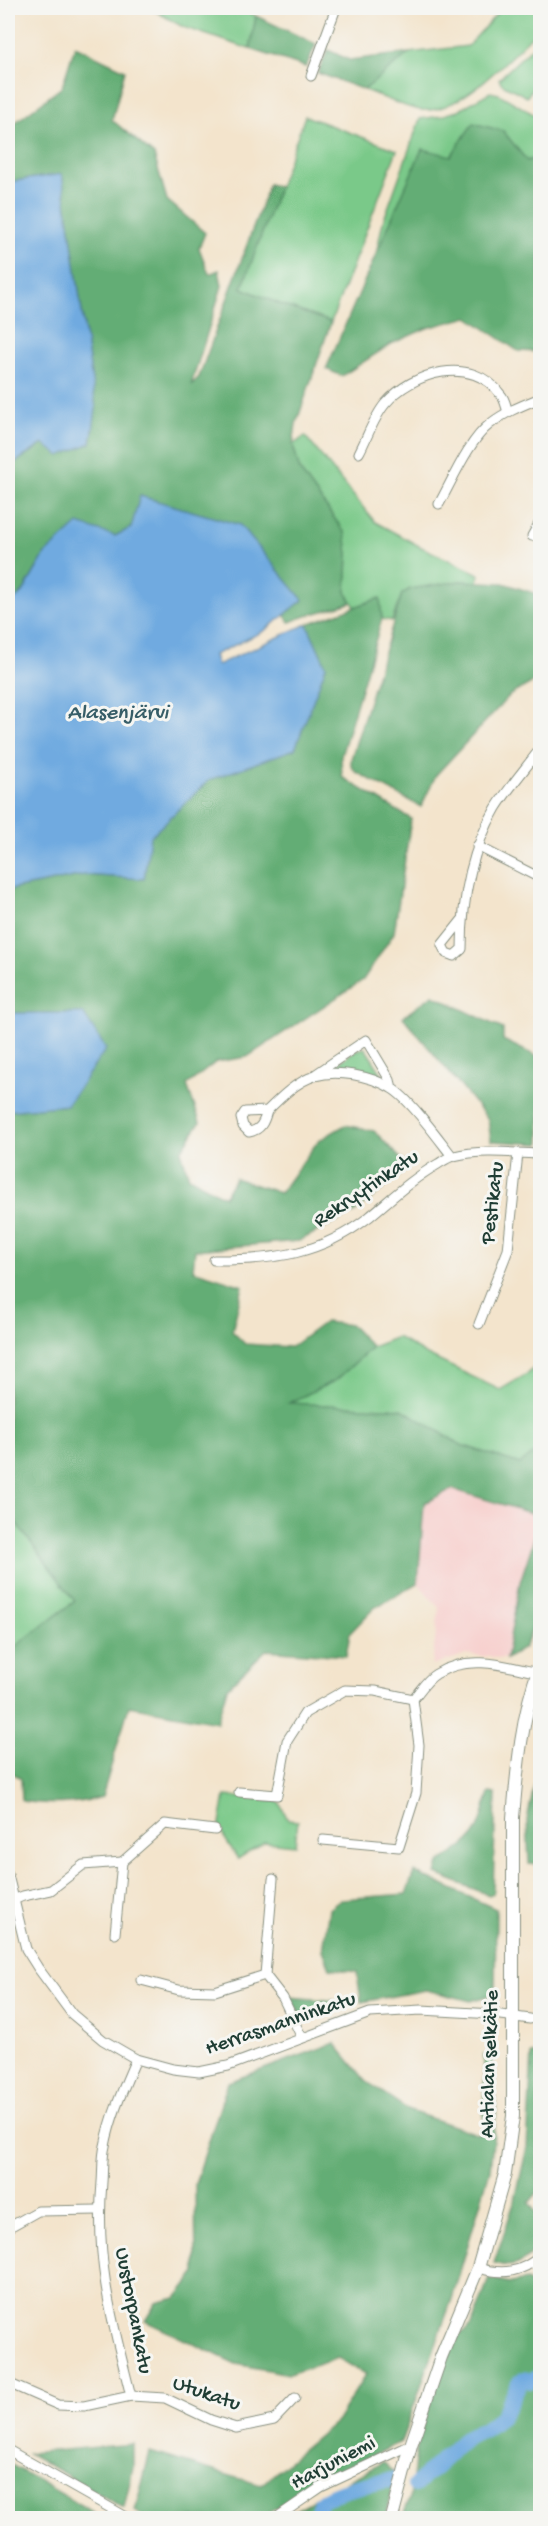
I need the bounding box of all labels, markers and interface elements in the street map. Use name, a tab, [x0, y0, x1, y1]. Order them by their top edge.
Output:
water label: Alasenjärvi	[68, 701, 171, 727]
street label: Rekryytinkatu	[309, 1145, 425, 1234]
street label: Pestikatu	[476, 1160, 511, 1247]
street label: Herrasmanninkatu	[202, 1987, 360, 2062]
street label: Ahtialan selkätie	[476, 1989, 506, 2138]
street label: Uustorpankatu	[108, 2246, 157, 2376]
street label: Utukatu	[169, 2372, 243, 2418]
street label: Harjuniemi	[288, 2431, 380, 2497]

